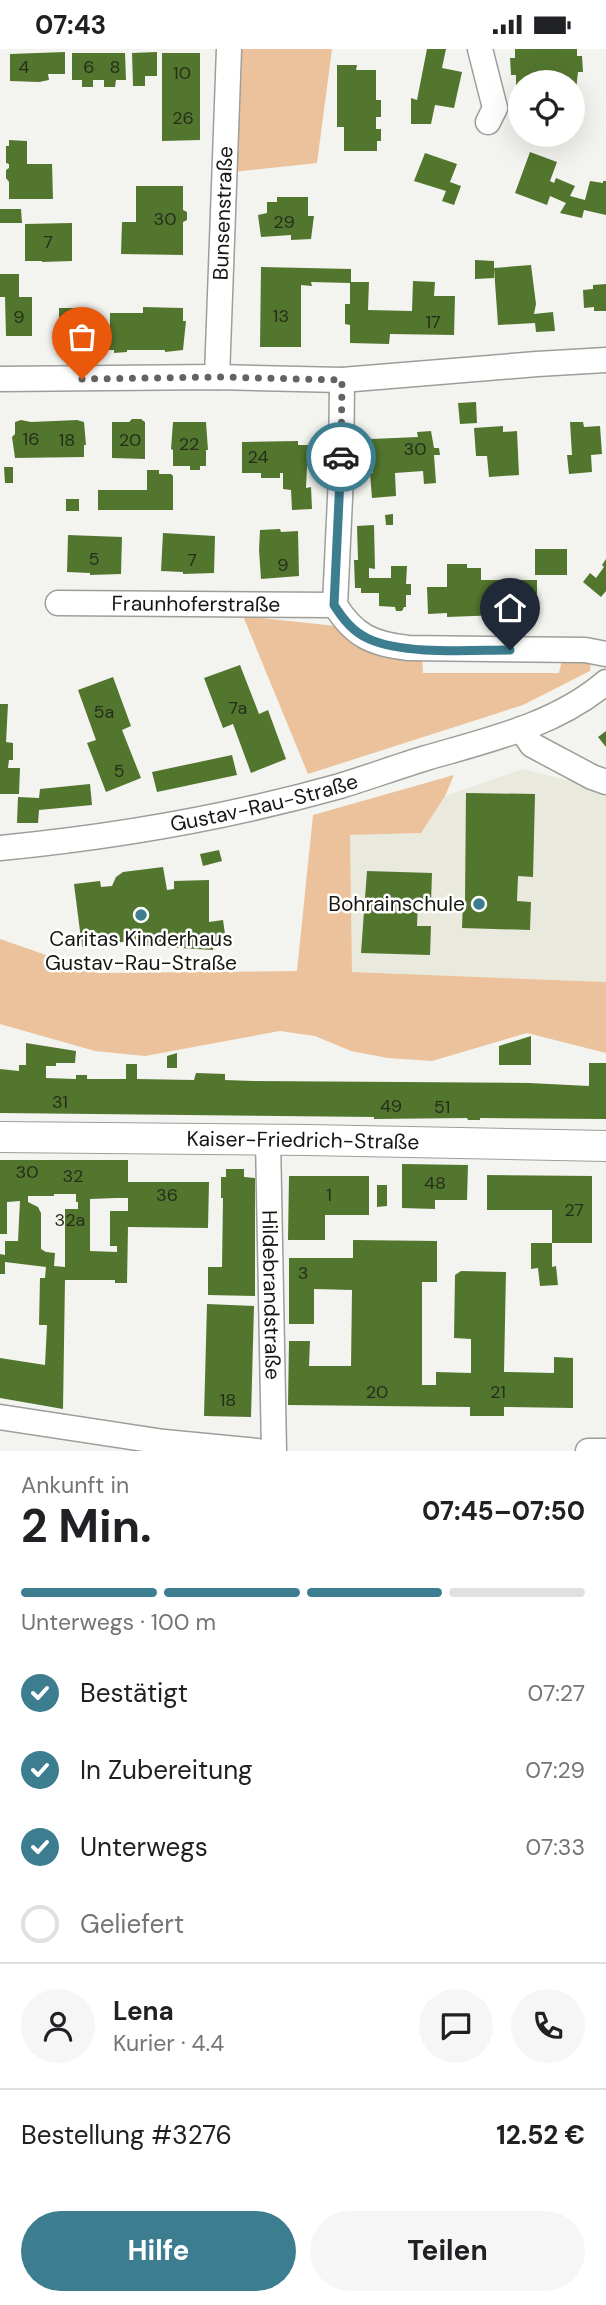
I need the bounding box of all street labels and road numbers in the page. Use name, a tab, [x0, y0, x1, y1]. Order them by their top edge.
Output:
street label: Bunsenstraße	[207, 145, 239, 281]
street label: Fraunhoferstraße	[112, 589, 280, 619]
street label: Gustav-Rau-Straße	[168, 767, 361, 838]
street label: Kaiser-Friedrich-Straße	[187, 1125, 420, 1156]
street label: Hildebrandstraße	[255, 1210, 287, 1380]

